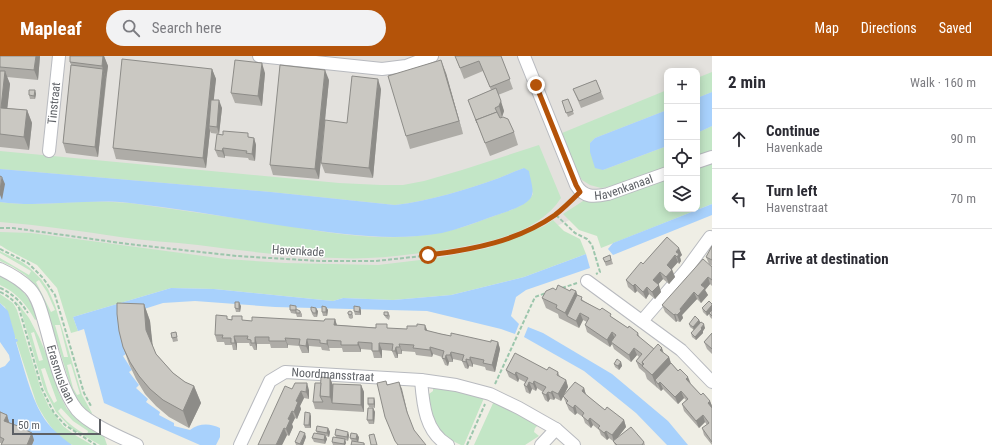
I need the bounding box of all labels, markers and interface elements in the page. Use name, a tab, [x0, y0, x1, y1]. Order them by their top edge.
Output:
search box	[106, 10, 386, 46]
text: Mapleaf	[20, 17, 82, 40]
icon: search	[120, 17, 142, 39]
text: Search here	[152, 19, 222, 37]
text: Map	[815, 20, 839, 36]
text: Directions	[861, 20, 917, 36]
text: Saved	[939, 20, 972, 36]
map controls	[664, 68, 700, 212]
button: +	[664, 68, 700, 104]
text: 2 min	[728, 72, 766, 92]
text: Walk · 160 m	[910, 75, 976, 90]
route end	[527, 76, 545, 94]
street label: Tinstraat	[45, 81, 63, 125]
button: −	[664, 104, 700, 140]
text: Continue	[766, 122, 820, 140]
icon: ahead	[728, 128, 750, 150]
text: 90 m	[950, 131, 976, 146]
button: locate	[664, 140, 700, 176]
text: Havenkade	[766, 140, 823, 155]
street label: Havenkanaal	[594, 172, 655, 203]
button: layers	[664, 176, 700, 212]
text: Turn left	[766, 182, 817, 200]
icon: left	[728, 188, 750, 210]
text: 70 m	[950, 191, 976, 206]
text: Havenstraat	[766, 200, 828, 215]
street label: Havenkade	[271, 243, 325, 259]
route start	[419, 246, 437, 264]
icon: arrive	[728, 248, 750, 270]
text: Arrive at destination	[766, 250, 889, 268]
street label: Erasmuslaan	[44, 343, 78, 406]
street label: Noordmansstraat	[291, 365, 375, 384]
scale bar	[12, 417, 101, 436]
text: 50 m	[18, 419, 40, 432]

